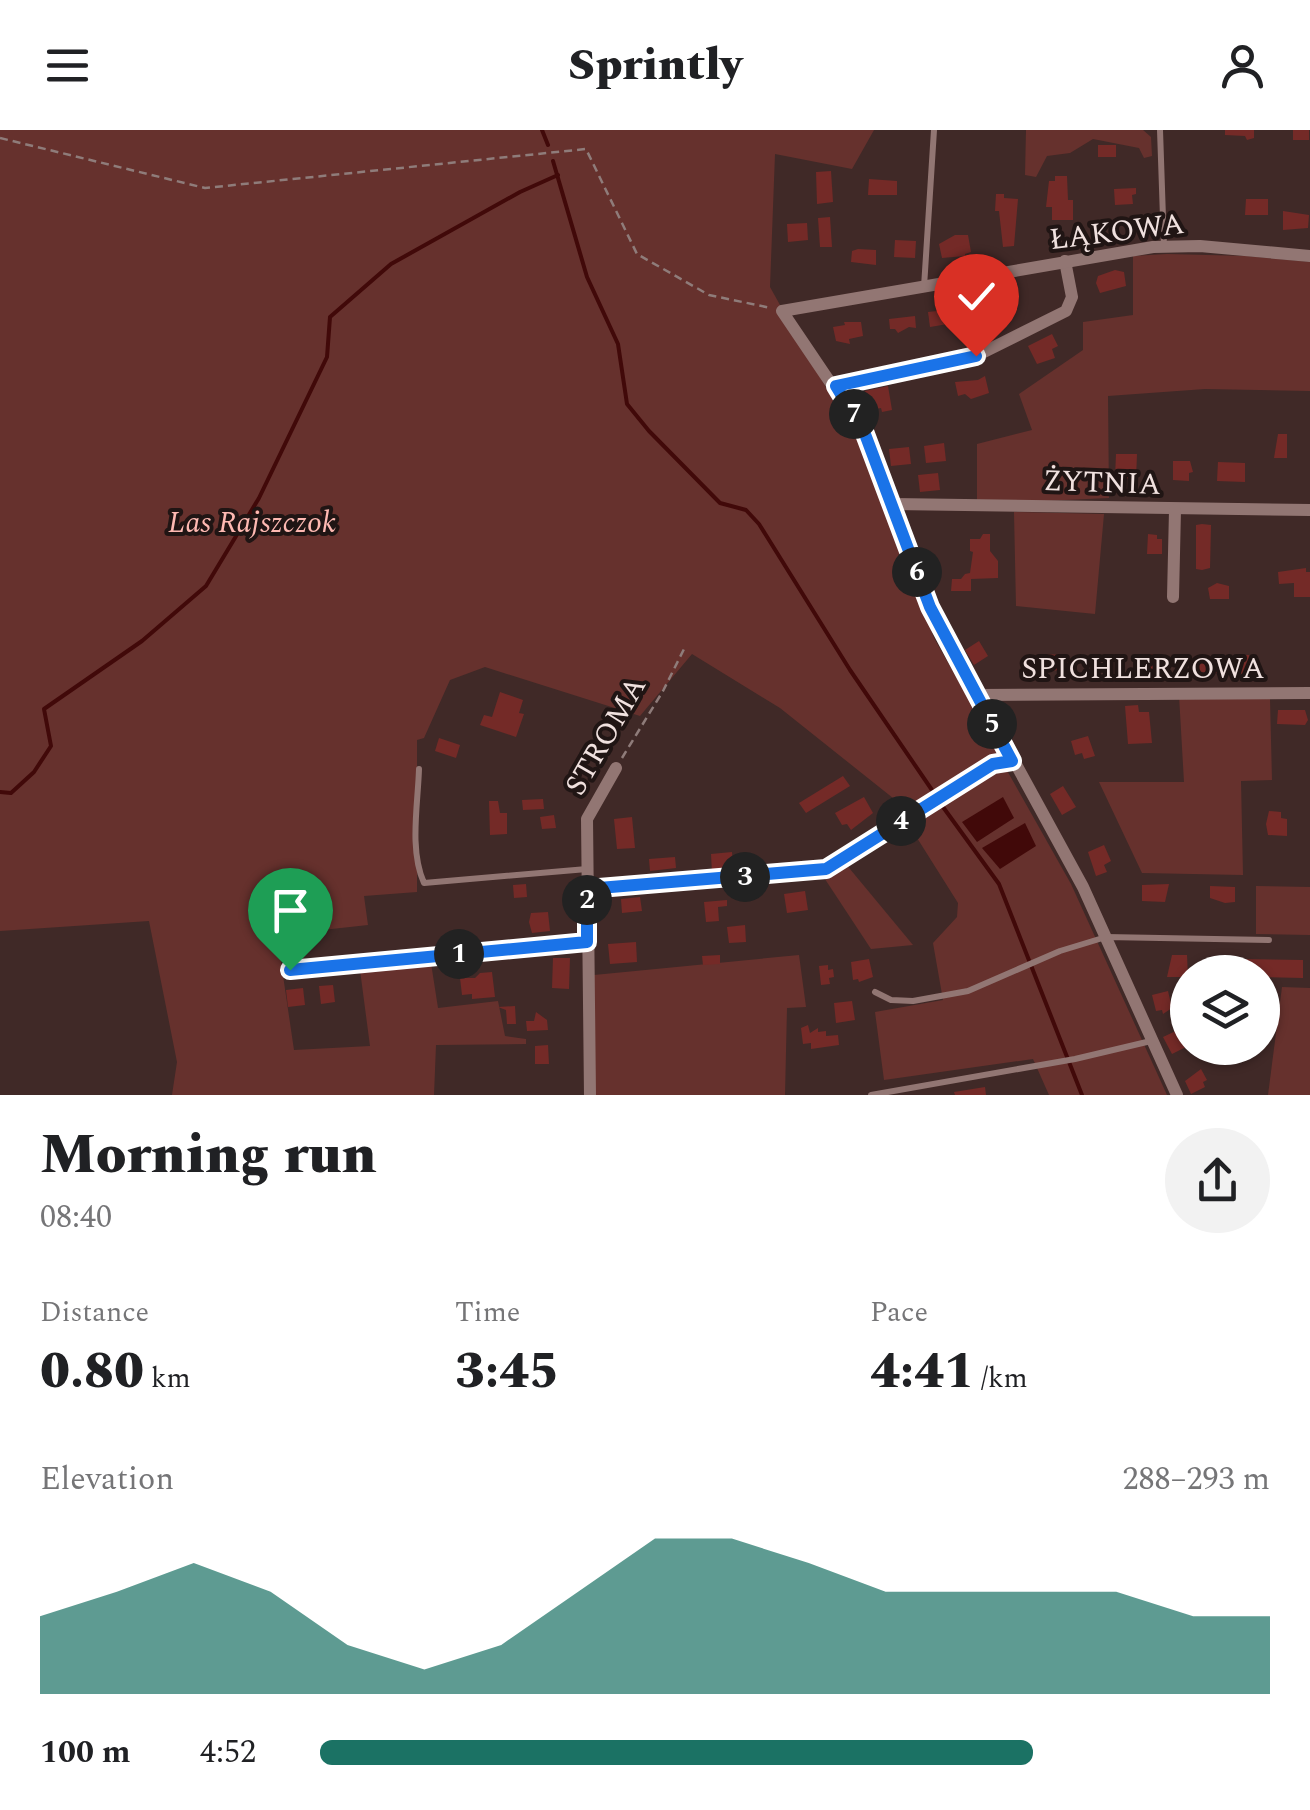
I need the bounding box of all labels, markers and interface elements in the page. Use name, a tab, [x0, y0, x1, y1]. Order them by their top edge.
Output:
text: Sprintly	[568, 31, 742, 100]
icon: menu	[40, 38, 95, 93]
icon: person	[1215, 38, 1270, 93]
street label: ŁĄKOWA	[1047, 201, 1187, 263]
pin	[934, 254, 1019, 357]
icon: check	[949, 269, 1004, 324]
pin: 7	[829, 389, 879, 439]
text: 7	[846, 392, 862, 435]
street label: ŻYTNIA	[1042, 458, 1162, 508]
park label: Las Rajszczok	[168, 500, 336, 546]
pin: 6	[892, 547, 942, 597]
text: 6	[909, 550, 925, 593]
street label: SPICHLERZOWA	[1021, 646, 1265, 692]
street label: STROMA	[553, 668, 659, 804]
pin: 5	[967, 699, 1017, 749]
text: 5	[984, 702, 1000, 745]
pin: 4	[876, 796, 926, 846]
text: 4	[893, 799, 909, 842]
pin: 3	[720, 852, 770, 902]
text: 3	[737, 855, 753, 898]
pin	[248, 868, 333, 971]
pin: 2	[562, 875, 612, 925]
text: 2	[579, 878, 595, 921]
icon: arrive	[263, 883, 318, 938]
pin: 1	[434, 929, 484, 979]
text: 1	[451, 932, 467, 975]
map controls	[1170, 955, 1280, 1065]
button: layers	[1170, 955, 1280, 1065]
text: Morning run	[40, 1114, 377, 1197]
button: share	[1165, 1128, 1270, 1233]
text: 08:40	[40, 1193, 112, 1242]
text: Distance	[40, 1291, 149, 1334]
text: Time	[455, 1291, 520, 1334]
text: Pace	[870, 1291, 928, 1334]
text: 0.80	[40, 1334, 144, 1410]
text: 3:45	[455, 1334, 559, 1410]
text: 4:41	[870, 1334, 974, 1410]
text: km	[144, 1357, 191, 1400]
text: /km	[974, 1357, 1028, 1400]
text: Elevation	[40, 1455, 174, 1504]
text: 288–293 m	[1122, 1455, 1270, 1504]
text: 100 m	[40, 1728, 131, 1777]
text: 4:52	[200, 1728, 256, 1777]

